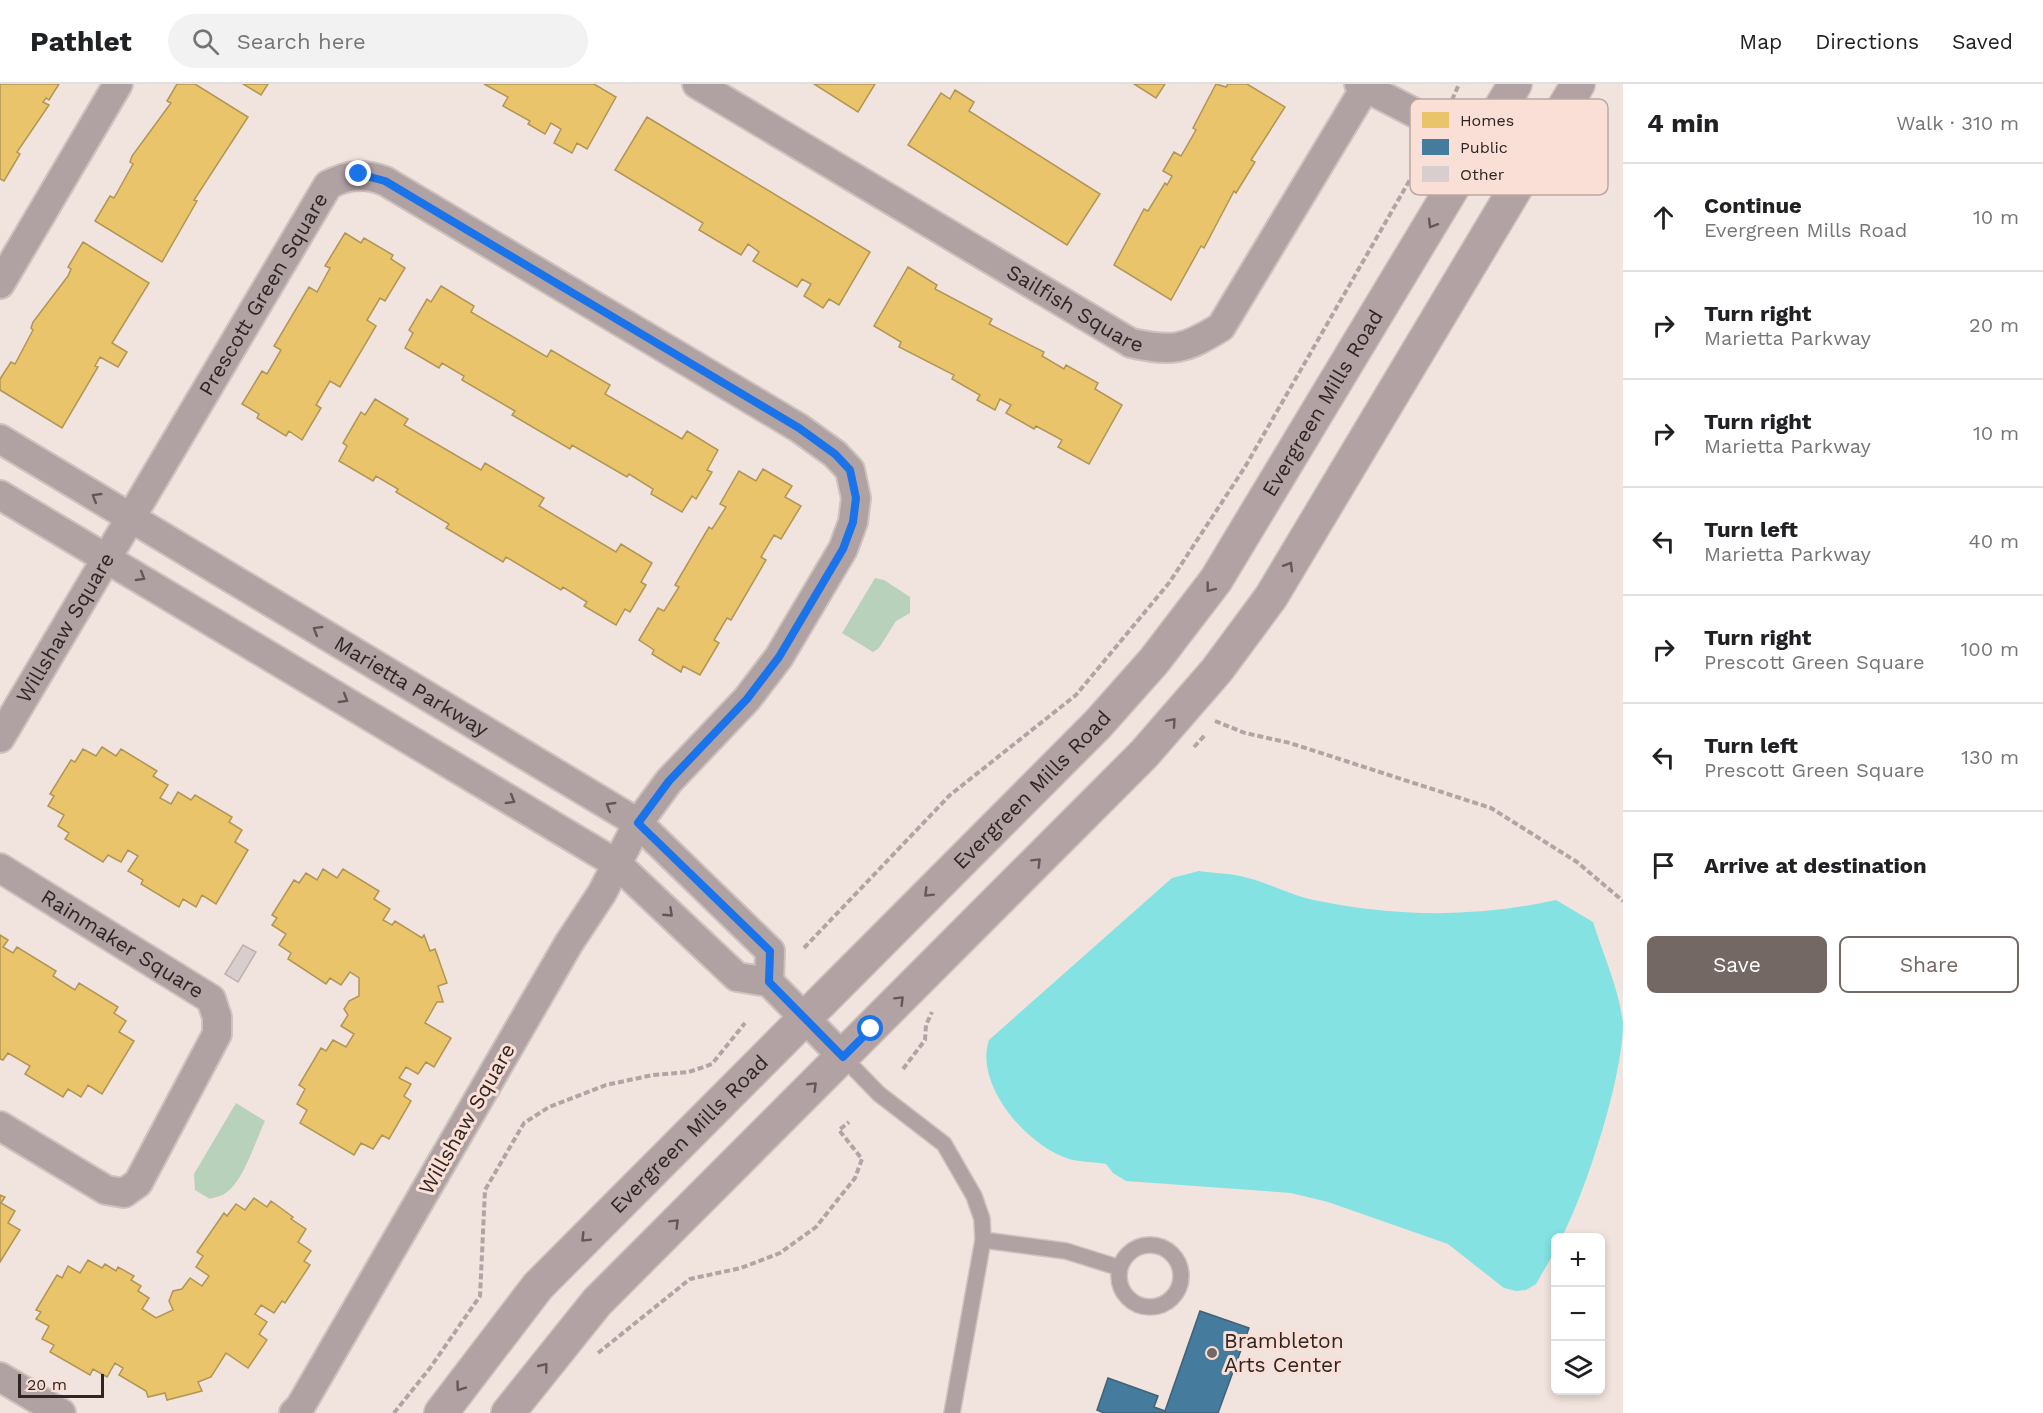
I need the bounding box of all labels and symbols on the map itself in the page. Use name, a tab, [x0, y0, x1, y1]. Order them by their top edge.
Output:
legend	[1410, 99, 1608, 195]
text: Homes	[1460, 111, 1514, 130]
text: Public	[1460, 138, 1508, 157]
route end	[345, 160, 371, 186]
text: Other	[1460, 165, 1505, 184]
street label: Prescott Green Square	[193, 188, 333, 400]
one-way arrow	[1427, 218, 1439, 228]
street label: Sailfish Square	[1003, 259, 1145, 357]
street label: Evergreen Mills Road	[1256, 305, 1388, 501]
one-way arrow	[92, 493, 102, 505]
street label: Willshaw Square	[11, 548, 119, 707]
one-way arrow	[1282, 562, 1294, 572]
one-way arrow	[135, 570, 145, 582]
one-way arrow	[1206, 581, 1217, 592]
one-way arrow	[313, 626, 323, 638]
street label: Marietta Parkway	[330, 630, 493, 742]
one-way arrow	[338, 692, 348, 704]
street label: Evergreen Mills Road	[948, 705, 1116, 874]
one-way arrow	[1165, 718, 1176, 729]
one-way arrow	[505, 793, 515, 804]
one-way arrow	[606, 802, 616, 814]
one-way arrow	[1030, 859, 1041, 869]
street label: Rainmaker Square	[37, 884, 209, 1004]
one-way arrow	[925, 886, 936, 897]
one-way arrow	[662, 906, 673, 917]
one-way arrow	[892, 997, 903, 1008]
route start	[857, 1015, 883, 1041]
street label: Willshaw Square	[413, 1039, 520, 1199]
street label: Evergreen Mills Road	[605, 1049, 773, 1218]
one-way arrow	[806, 1082, 817, 1093]
one-way arrow	[668, 1220, 679, 1231]
one-way arrow	[582, 1231, 592, 1242]
place label: Brambleton Arts Center	[1224, 1328, 1344, 1377]
marker: Brambleton Arts Center	[1205, 1346, 1219, 1360]
one-way arrow	[537, 1363, 548, 1374]
scale bar	[18, 1371, 104, 1398]
one-way arrow	[456, 1380, 467, 1391]

